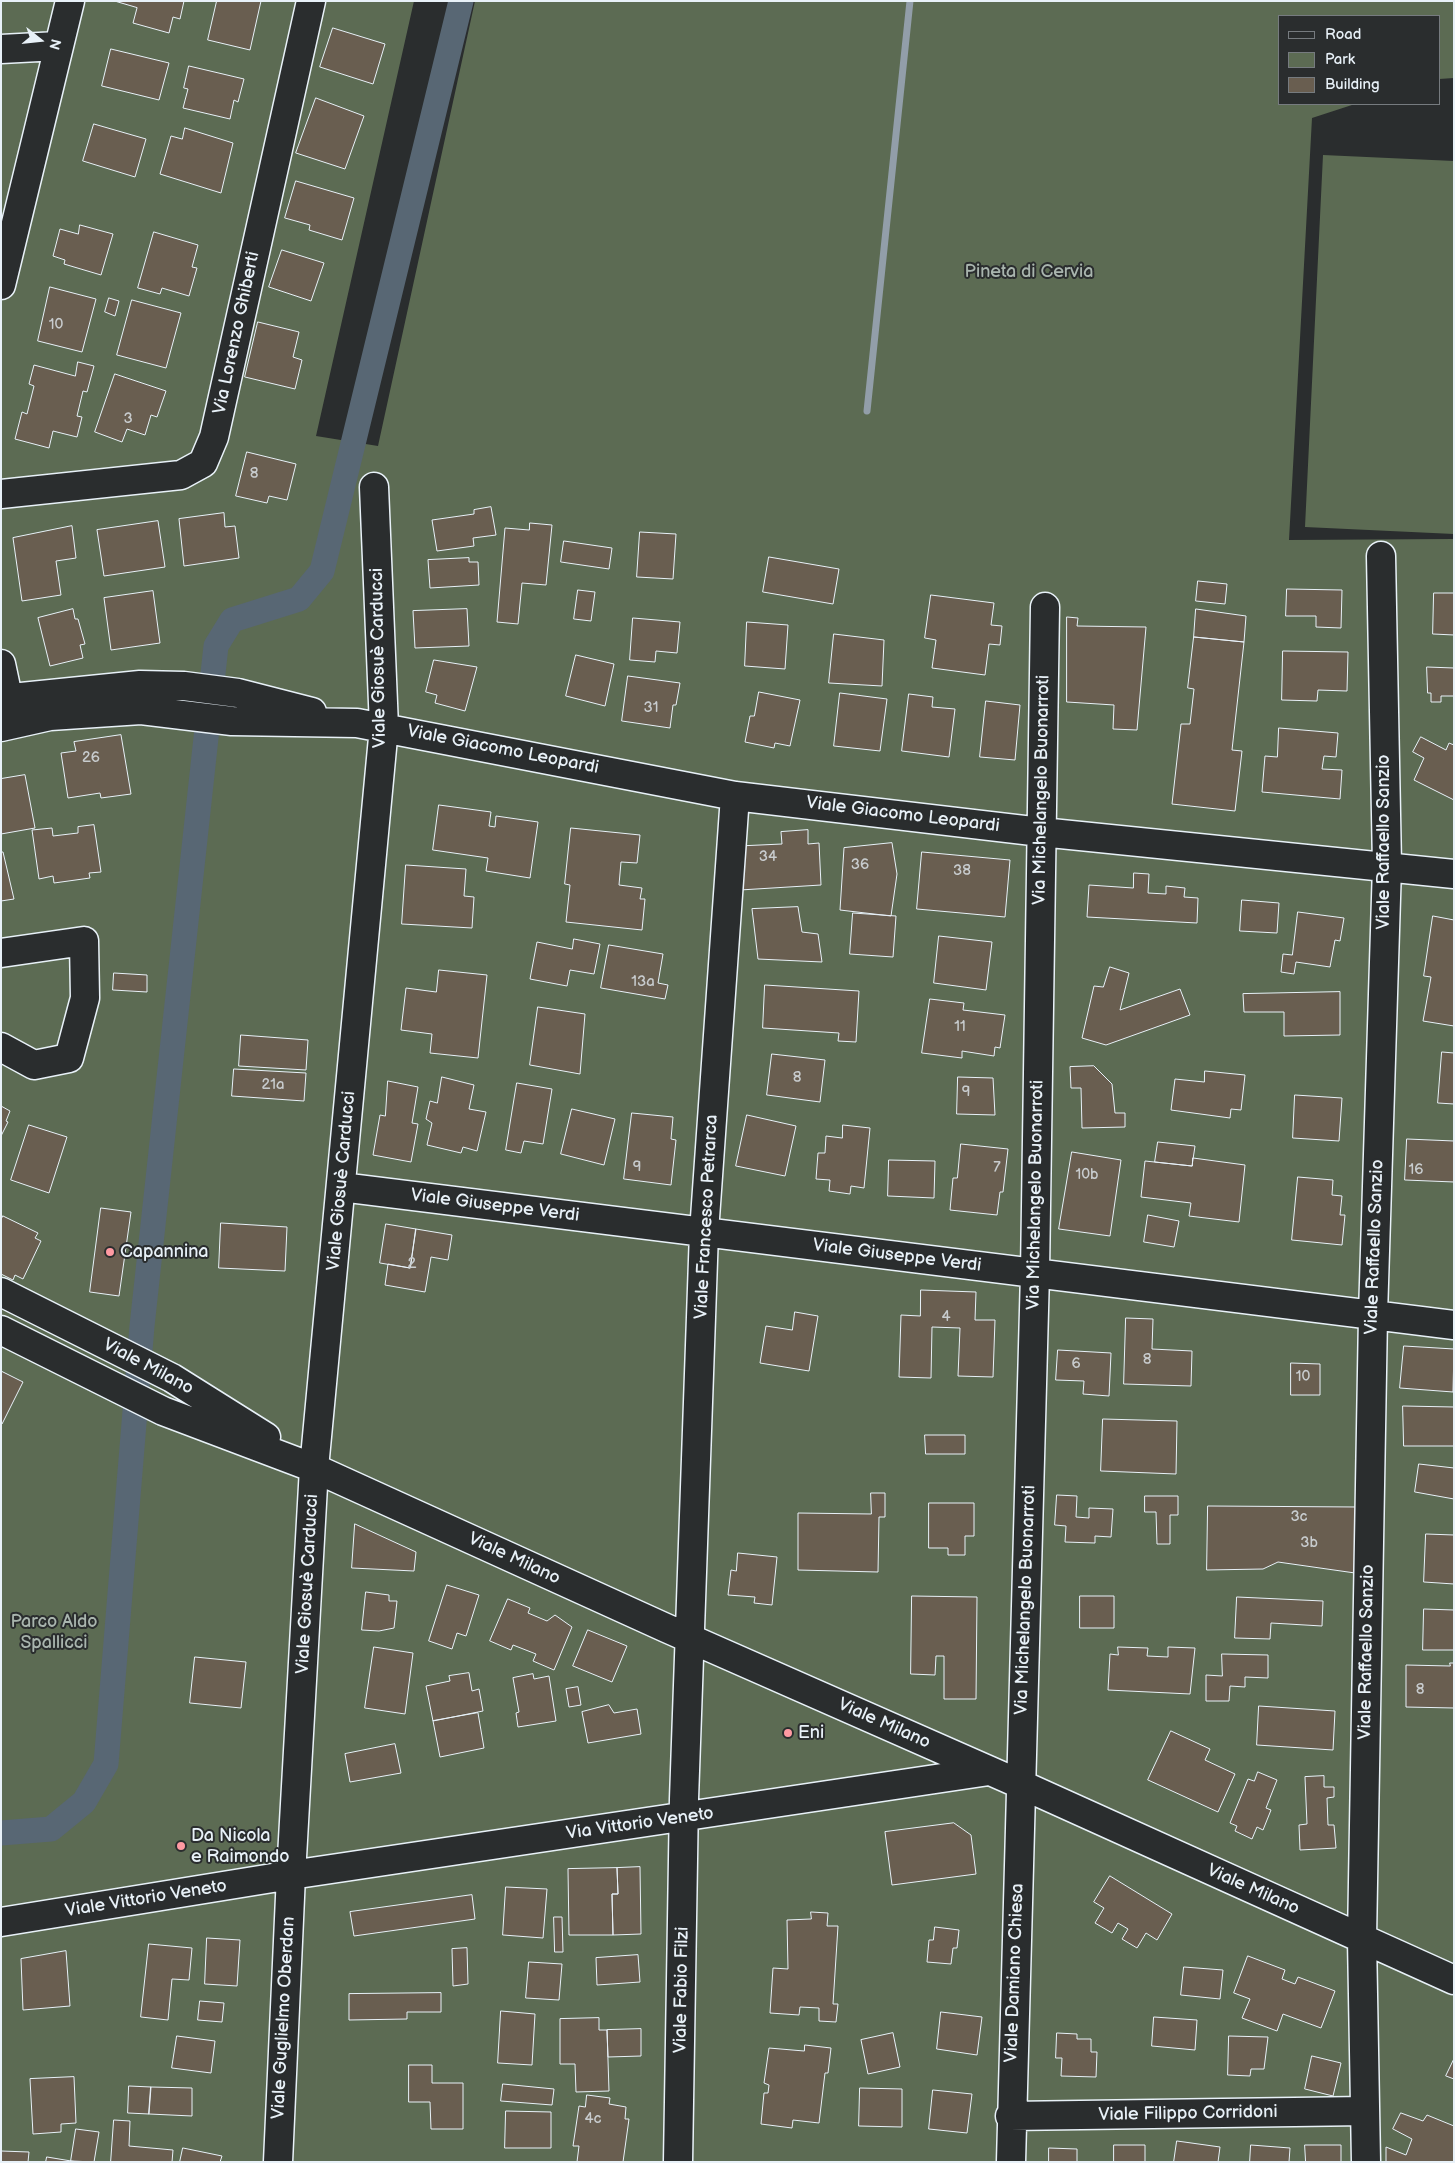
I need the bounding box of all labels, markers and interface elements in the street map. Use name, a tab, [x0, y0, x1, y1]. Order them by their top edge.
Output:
north arrow	[15, 15, 65, 65]
legend	[1278, 15, 1440, 105]
text: Road	[1325, 25, 1361, 44]
text: N	[45, 37, 65, 52]
text: Park	[1325, 50, 1355, 69]
text: Building	[1325, 75, 1380, 94]
street label: Via Lorenzo Ghiberti	[209, 250, 265, 416]
park label: Pineta di Cervia	[965, 261, 1093, 283]
house number: 10	[49, 316, 63, 334]
house number: 3	[123, 410, 133, 428]
house number: 8	[250, 465, 258, 483]
street label: Viale Giosuè Carducci	[367, 568, 391, 748]
street label: Via Michelangelo Buonarroti	[1029, 675, 1055, 905]
house number: 31	[643, 699, 659, 717]
street label: Viale Giacomo Leopardi	[405, 721, 601, 779]
house number: 26	[82, 749, 100, 767]
street label: Viale Raffaello Sanzio	[1373, 754, 1395, 930]
street label: Viale Giacomo Leopardi	[805, 792, 1001, 838]
house number: 34	[759, 848, 777, 866]
house number: 36	[851, 856, 869, 874]
house number: 38	[953, 862, 971, 880]
house number: 13a	[631, 973, 655, 991]
house number: 11	[954, 1018, 966, 1036]
house number: 8	[793, 1069, 801, 1087]
house number: 21a	[262, 1076, 284, 1094]
street label: Via Michelangelo Buonarroti	[1023, 1080, 1049, 1310]
house number: 9	[962, 1083, 970, 1101]
street label: Viale Giosuè Carducci	[323, 1090, 361, 1272]
street label: Viale Francesco Petrarca	[691, 1114, 723, 1320]
house number: 9	[633, 1158, 641, 1176]
house number: 7	[993, 1159, 1001, 1177]
street label: Viale Raffaello Sanzio	[1361, 1159, 1389, 1335]
house number: 16	[1409, 1161, 1423, 1179]
house number: 10b	[1075, 1166, 1099, 1184]
street label: Viale Giuseppe Verdi	[409, 1185, 581, 1227]
street label: Viale Giuseppe Verdi	[811, 1235, 983, 1277]
place label: Capannina	[120, 1241, 208, 1263]
marker: Capannina	[104, 1246, 116, 1258]
house number: 2	[408, 1255, 416, 1273]
house number: 4	[941, 1308, 951, 1326]
street label: Viale Milano	[99, 1334, 197, 1400]
house number: 8	[1143, 1351, 1151, 1369]
house number: 6	[1071, 1355, 1081, 1373]
house number: 10	[1296, 1368, 1310, 1386]
street label: Via Michelangelo Buonarroti	[1011, 1485, 1041, 1715]
street label: Viale Giosuè Carducci	[292, 1493, 324, 1675]
house number: 3c	[1290, 1508, 1308, 1526]
street label: Viale Milano	[465, 1528, 563, 1590]
house number: 3b	[1300, 1534, 1318, 1552]
street label: Viale Raffaello Sanzio	[1355, 1564, 1379, 1740]
park label: Parco Aldo Spallicci	[10, 1611, 98, 1654]
house number: 8	[1416, 1681, 1424, 1699]
street label: Viale Milano	[834, 1694, 934, 1754]
place label: Eni	[798, 1722, 824, 1744]
marker: Eni	[782, 1727, 794, 1739]
street label: Via Vittorio Veneto	[565, 1803, 715, 1845]
place label: Da Nicola e Raimondo	[191, 1825, 290, 1868]
marker: Da Nicola e Raimondo	[175, 1840, 187, 1852]
street label: Viale Milano	[1203, 1860, 1303, 1920]
street label: Viale Vittorio Veneto	[64, 1876, 228, 1922]
street label: Viale Damiano Chiesa	[1001, 1883, 1029, 2063]
street label: Viale Guglielmo Oberdan	[268, 1916, 300, 2120]
street label: Viale Fabio Filzi	[670, 1927, 694, 2053]
street label: Viale Filippo Corridoni	[1098, 2102, 1278, 2126]
house number: 4c	[584, 2110, 602, 2128]

